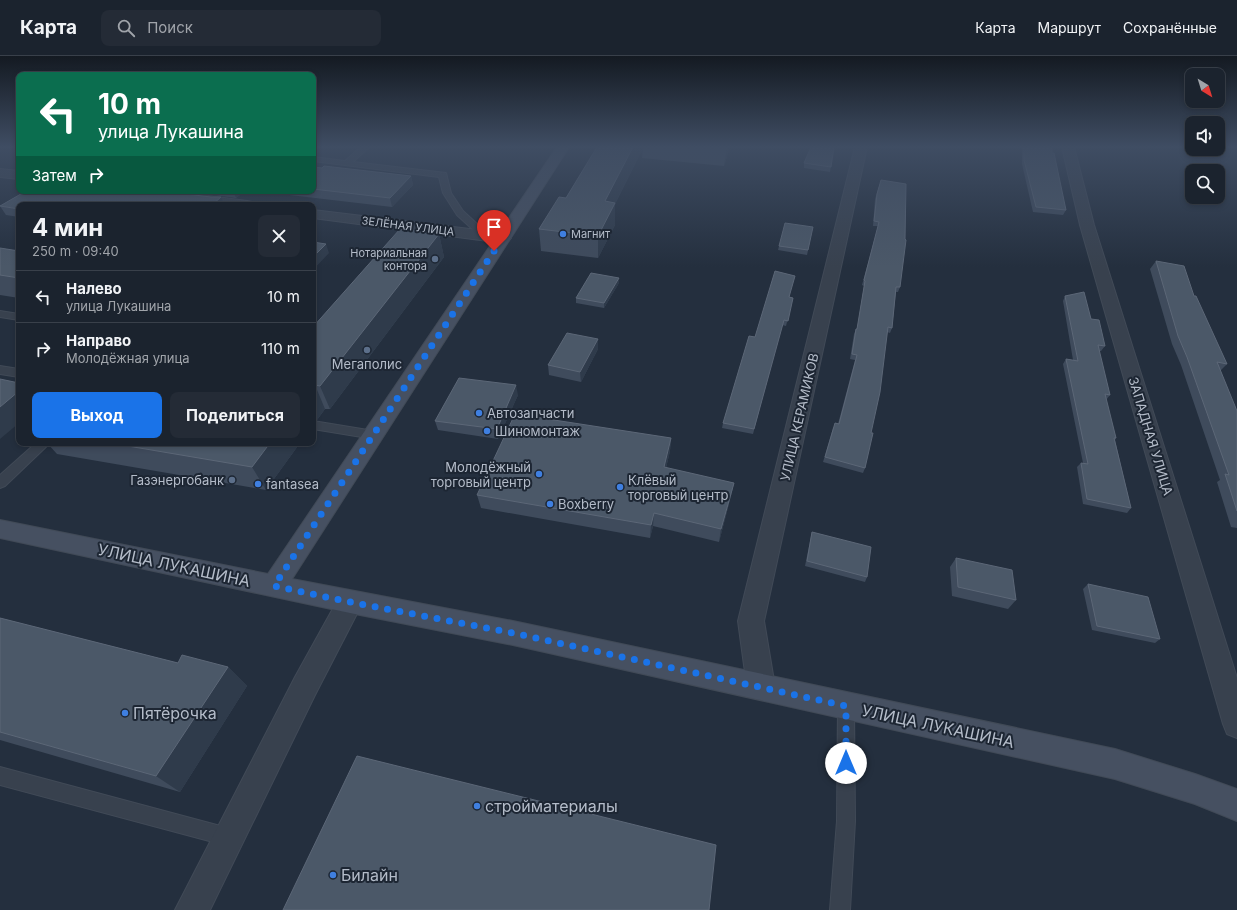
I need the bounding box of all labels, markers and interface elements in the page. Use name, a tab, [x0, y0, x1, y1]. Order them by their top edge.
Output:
search box	[101, 10, 381, 46]
text: Карта	[20, 16, 77, 39]
icon: search	[115, 17, 137, 39]
text: Поиск	[147, 18, 193, 37]
text: Карта	[975, 19, 1016, 36]
text: Маршрут	[1038, 19, 1101, 36]
text: Сохранённые	[1123, 19, 1217, 36]
north arrow	[1185, 68, 1225, 108]
map controls	[1185, 68, 1225, 204]
text: 10 m	[98, 87, 161, 121]
icon: left	[32, 88, 84, 140]
button: sound	[1185, 116, 1225, 156]
text: улица Лукашина	[98, 121, 244, 142]
icon: right	[85, 164, 107, 186]
button: search	[1185, 164, 1225, 204]
text: Затем	[32, 166, 77, 185]
pin	[477, 210, 511, 251]
text: 4 мин	[32, 213, 103, 242]
street label: ЗЕЛЁНАЯ УЛИЦА	[361, 213, 455, 239]
button: close	[258, 215, 300, 257]
icon: arrive	[483, 216, 505, 238]
place label: Магнит	[571, 227, 611, 241]
marker: Магнит	[558, 229, 568, 239]
text: 250 m · 09:40	[32, 243, 119, 259]
place label: Нотариальная контора	[350, 246, 427, 273]
marker: Нотариальная контора	[430, 254, 440, 264]
text: Налево	[66, 279, 122, 298]
icon: left	[32, 286, 54, 308]
text: 10 m	[267, 287, 300, 306]
text: улица Лукашина	[66, 298, 171, 314]
text: Направо	[66, 331, 131, 350]
icon: right	[32, 338, 54, 360]
text: 110 m	[261, 339, 300, 358]
marker: Мегаполис	[362, 345, 372, 355]
text: Молодёжная улица	[66, 350, 190, 366]
street label: УЛИЦА КЕРАМИКОВ	[776, 351, 822, 483]
place label: Мегаполис	[332, 356, 402, 372]
street label: ЗАПАДНАЯ УЛИЦА	[1125, 375, 1177, 497]
button: Выход	[32, 392, 162, 438]
button: Поделиться	[170, 392, 300, 438]
place label: Автозапчасти	[487, 405, 575, 421]
marker: Автозапчасти	[474, 408, 484, 418]
place label: Шиномонтаж	[495, 423, 580, 439]
marker: Шиномонтаж	[482, 426, 492, 436]
place label: Молодёжный торговый центр	[431, 459, 531, 490]
marker: Молодёжный торговый центр	[534, 469, 544, 479]
place label: Газэнергобанк	[130, 472, 224, 488]
place label: Клёвый торговый центр	[628, 472, 728, 503]
marker: Газэнергобанк	[227, 475, 237, 485]
place label: fantasea	[266, 476, 319, 492]
marker: fantasea	[253, 479, 263, 489]
marker: Клёвый торговый центр	[615, 482, 625, 492]
place label: Boxberry	[558, 496, 614, 512]
marker: Boxberry	[545, 499, 555, 509]
street label: УЛИЦА ЛУКАШИНА	[96, 539, 252, 591]
street label: УЛИЦА ЛУКАШИНА	[860, 700, 1016, 752]
place label: Пятёрочка	[133, 703, 217, 723]
marker: Пятёрочка	[120, 708, 130, 718]
position arrow	[825, 742, 867, 784]
place label: стройматериалы	[485, 796, 618, 816]
marker: стройматериалы	[472, 801, 482, 811]
place label: Билайн	[341, 865, 398, 885]
marker: Билайн	[328, 870, 338, 880]

